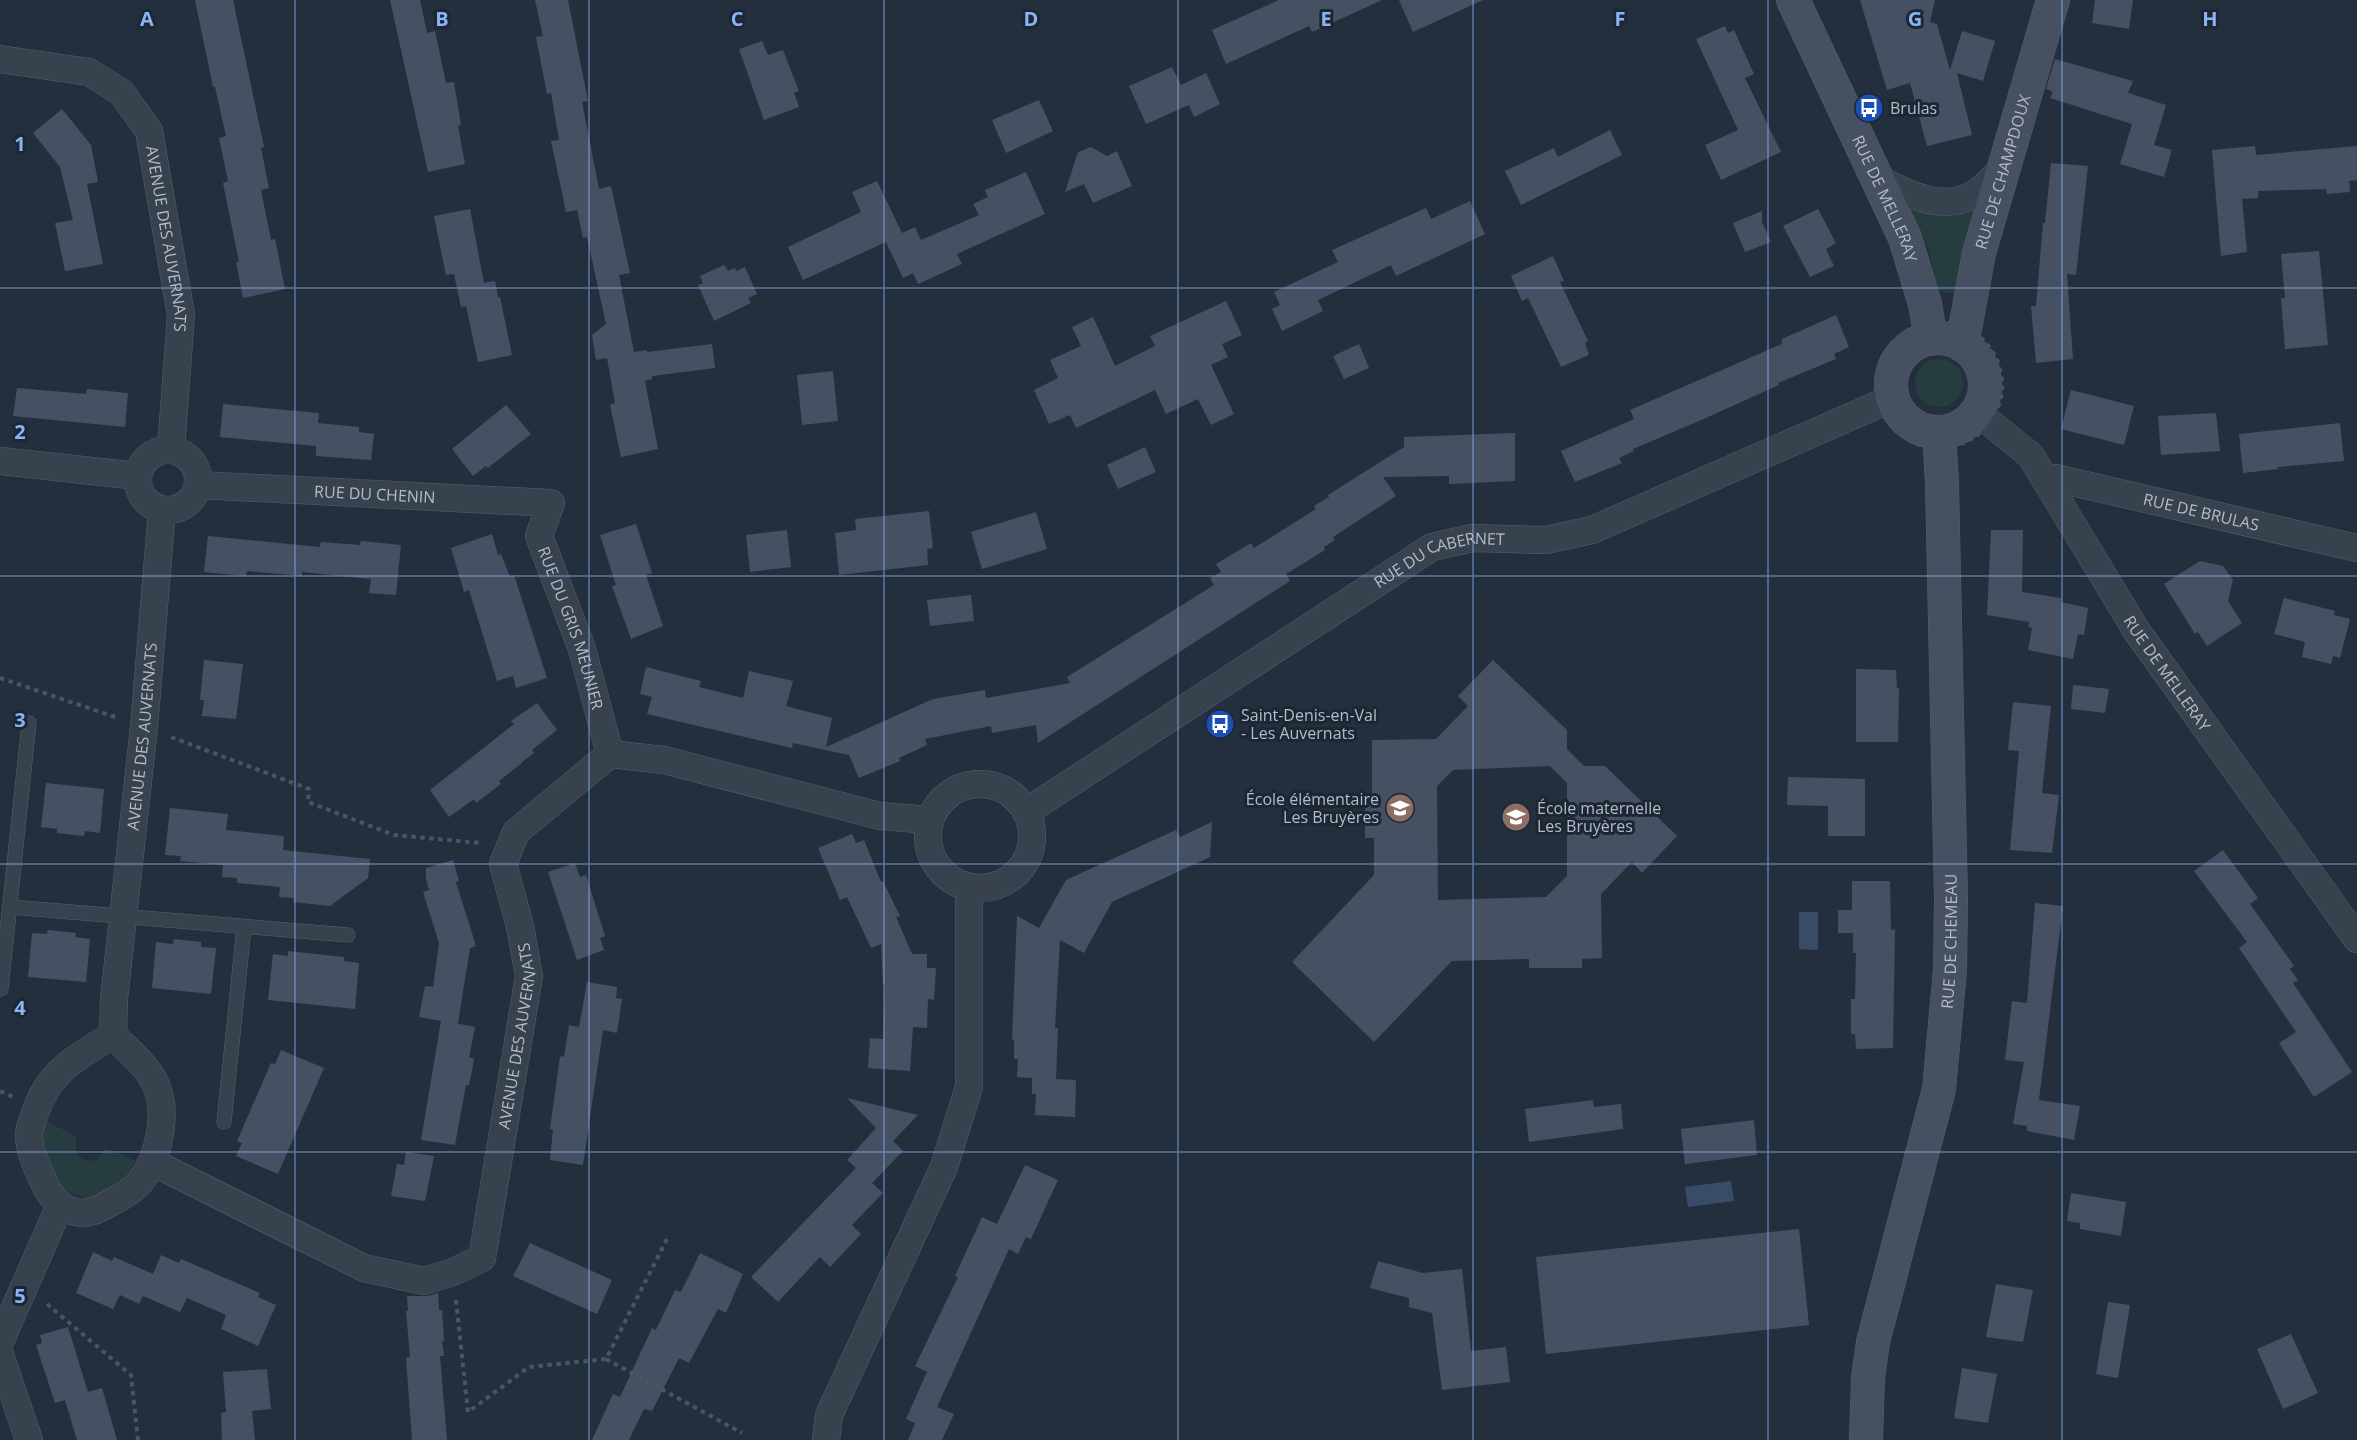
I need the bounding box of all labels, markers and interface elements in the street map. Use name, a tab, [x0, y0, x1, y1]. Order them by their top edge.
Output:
text: A	[140, 5, 154, 32]
text: B	[435, 5, 449, 32]
text: C	[731, 5, 744, 32]
text: D	[1024, 5, 1038, 32]
text: E	[1320, 5, 1332, 32]
text: F	[1615, 5, 1625, 32]
text: G	[1908, 5, 1922, 32]
text: H	[2202, 5, 2218, 32]
street label: RUE DE CHAMPDOUX	[1970, 91, 2036, 252]
bus stop icon: Brulas	[1853, 92, 1885, 124]
place label: Brulas	[1890, 97, 1937, 119]
text: 1	[14, 130, 26, 157]
street label: RUE DE MELLERAY	[1847, 131, 1923, 265]
street label: AVENUE DES AUVERNATS	[141, 144, 192, 333]
text: 2	[14, 418, 26, 445]
street label: RUE DU CHENIN	[314, 480, 436, 508]
street label: RUE DE BRULAS	[2141, 488, 2262, 536]
street label: RUE DU CABERNET	[1370, 527, 1505, 593]
street label: RUE DU GRIS MEUNIER	[533, 543, 609, 712]
street label: RUE DE MELLERAY	[2119, 611, 2216, 735]
street label: AVENUE DES AUVERNATS	[122, 642, 162, 832]
place label: Saint-Denis-en-Val - Les Auvernats	[1241, 704, 1377, 744]
text: 3	[14, 706, 26, 733]
bus stop icon: Saint-Denis-en-Val - Les Auvernats	[1204, 708, 1236, 740]
place label: École élémentaire Les Bruyères	[1246, 788, 1379, 828]
school or university icon: École élémentaire Les Bruyères	[1384, 792, 1416, 824]
place label: École maternelle Les Bruyères	[1537, 797, 1661, 837]
school or university icon: École maternelle Les Bruyères	[1500, 801, 1532, 833]
street label: RUE DE CHEMEAU	[1935, 874, 1962, 1010]
street label: AVENUE DES AUVERNATS	[493, 941, 541, 1131]
text: 4	[14, 994, 26, 1021]
text: 5	[14, 1282, 26, 1309]

